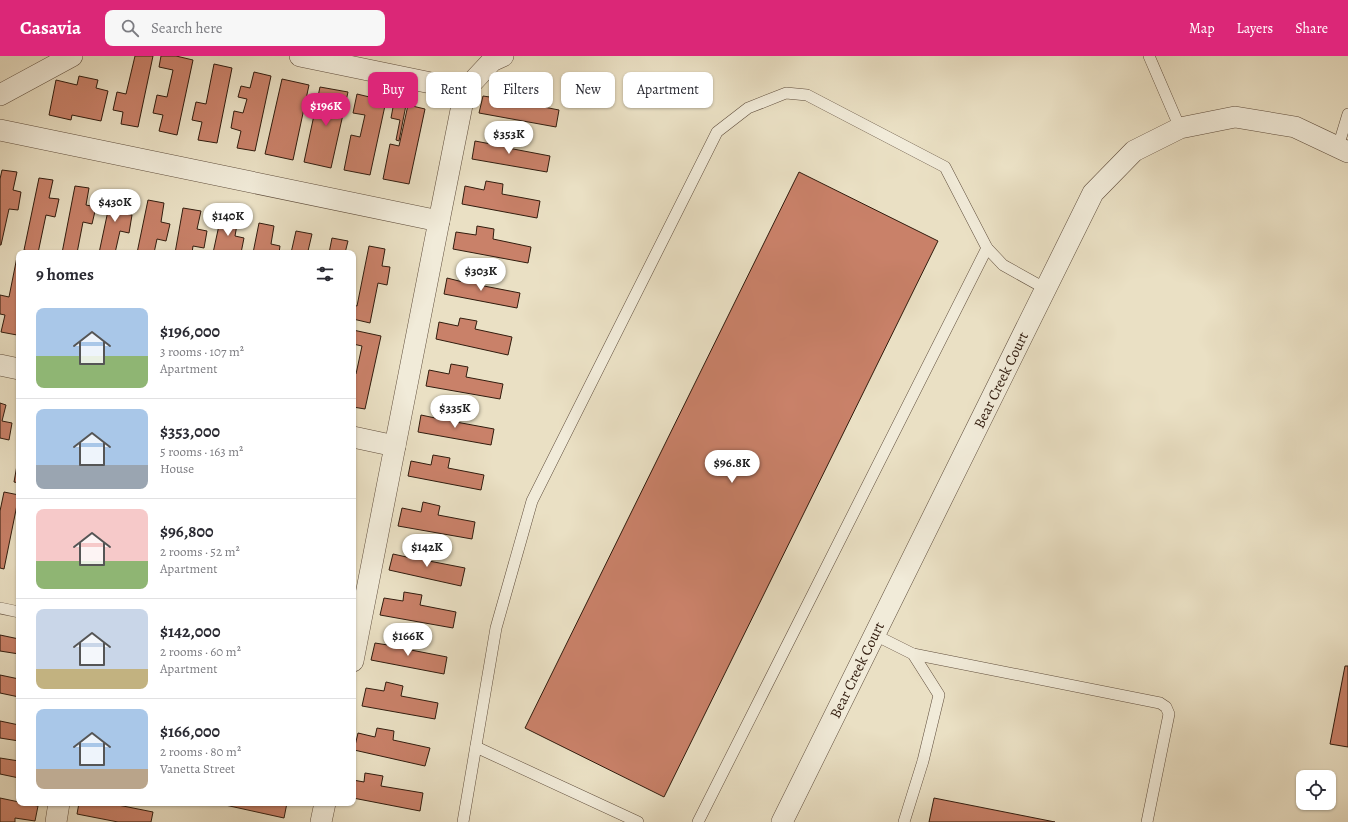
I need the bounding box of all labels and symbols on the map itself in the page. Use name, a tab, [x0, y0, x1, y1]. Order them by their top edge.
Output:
pin: $196K	[298, 93, 354, 127]
pin: $353K	[481, 121, 537, 155]
pin: $430K	[87, 189, 143, 223]
pin: $140K	[200, 203, 256, 237]
pin: $303K	[453, 258, 509, 292]
street label: Bear Creek Court	[969, 328, 1033, 432]
pin: $335K	[427, 395, 483, 429]
pin: $96.8K	[699, 450, 765, 484]
pin: $142K	[399, 534, 455, 568]
street label: Bear Creek Court	[825, 618, 889, 722]
pin: $166K	[380, 623, 436, 657]

